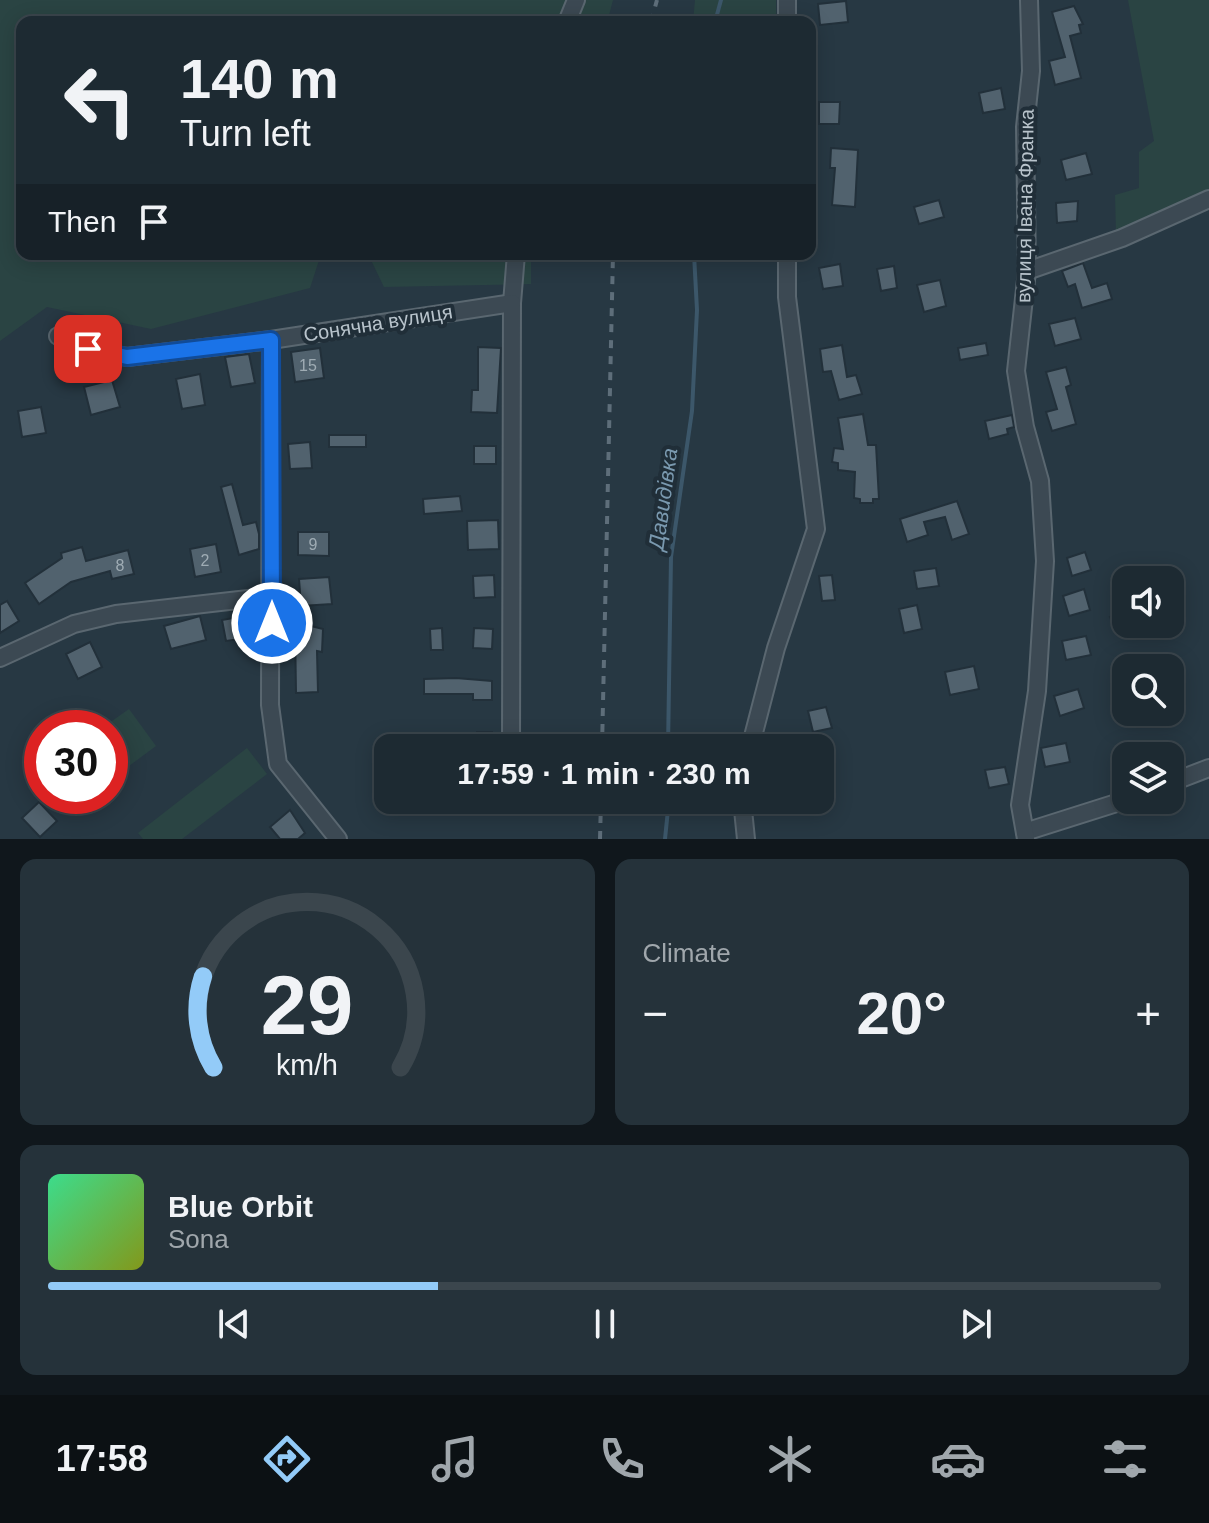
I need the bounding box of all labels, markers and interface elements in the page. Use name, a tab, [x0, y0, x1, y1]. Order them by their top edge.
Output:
text: 140 m	[180, 47, 339, 110]
icon: left	[48, 48, 152, 152]
street label: вулиця Івана Франка	[1012, 108, 1038, 303]
text: Turn left	[180, 113, 311, 154]
icon: arrive	[132, 200, 176, 244]
text: Then	[48, 205, 116, 238]
street label: Сонячна вулиця	[302, 300, 454, 346]
pin	[54, 315, 122, 383]
icon: arrive	[66, 327, 110, 371]
house number: 15	[299, 357, 317, 374]
water label: Давидівка	[643, 446, 683, 555]
house number: 9	[309, 536, 318, 553]
house number: 2	[201, 552, 210, 569]
house number: 8	[116, 557, 125, 574]
map controls	[1112, 566, 1184, 814]
button: sound	[1112, 566, 1184, 638]
position arrow	[230, 581, 314, 665]
button: search	[1112, 654, 1184, 726]
speed limit sign: 30	[24, 710, 128, 814]
button: layers	[1112, 742, 1184, 814]
text: 17:59 · 1 min · 230 m	[457, 757, 751, 790]
text: Climate	[643, 938, 731, 968]
text: 29	[261, 959, 354, 1052]
text: 20°	[856, 980, 947, 1047]
text: −	[643, 989, 668, 1038]
text: +	[1135, 989, 1161, 1038]
text: km/h	[276, 1049, 338, 1081]
text: Blue Orbit	[168, 1190, 313, 1223]
text: Sona	[168, 1224, 229, 1254]
icon: previous	[212, 1302, 256, 1346]
icon: pause	[583, 1302, 627, 1346]
icon: next	[954, 1302, 998, 1346]
icon: directions	[259, 1431, 315, 1487]
icon: music	[427, 1431, 483, 1487]
icon: phone	[594, 1431, 650, 1487]
icon: climate	[762, 1431, 818, 1487]
icon: car	[930, 1431, 986, 1487]
icon: filters	[1097, 1431, 1153, 1487]
text: 17:58	[56, 1438, 148, 1479]

